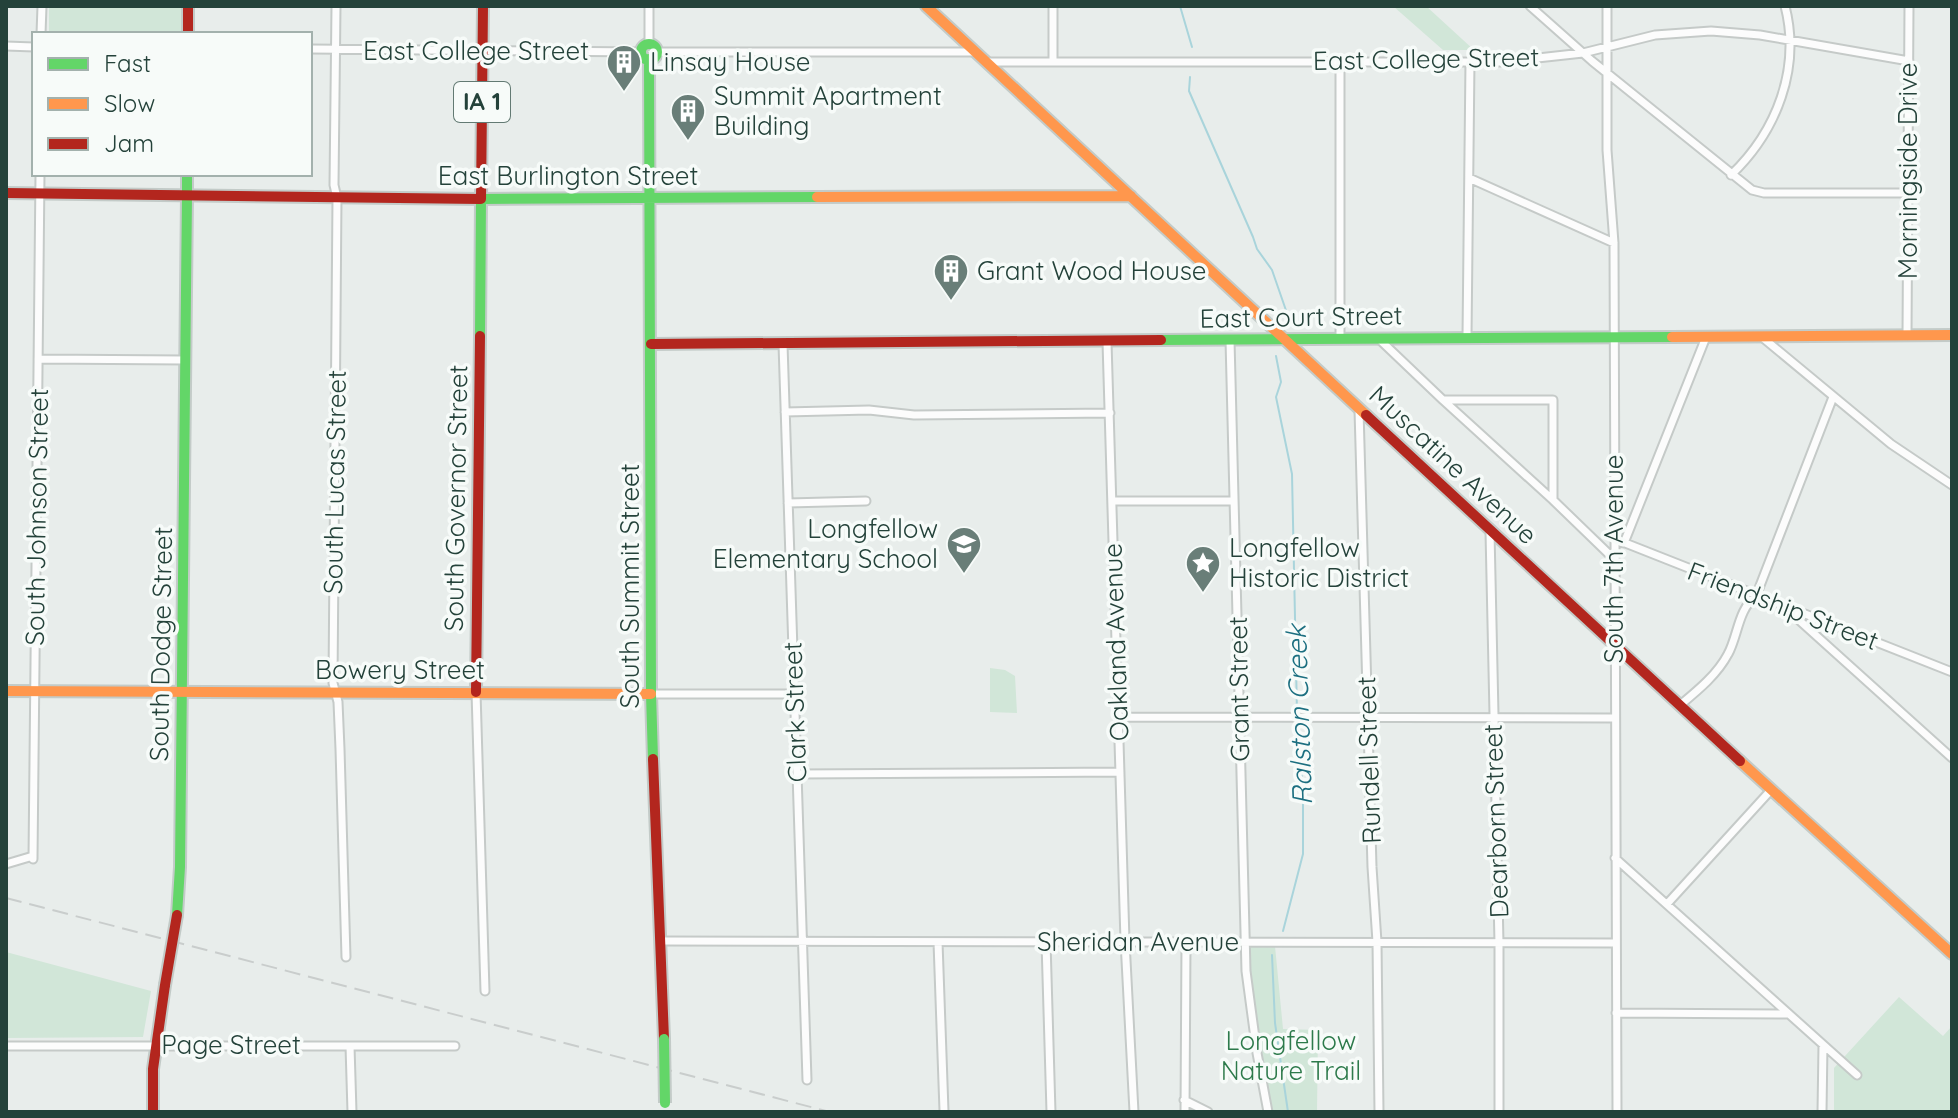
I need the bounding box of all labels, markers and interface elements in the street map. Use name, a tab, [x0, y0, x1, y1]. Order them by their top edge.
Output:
legend	[32, 32, 312, 176]
street label: East College Street	[363, 34, 589, 67]
street label: East College Street	[1313, 40, 1539, 77]
building icon: Linsay House	[605, 43, 643, 93]
place label: Linsay House	[650, 45, 811, 78]
text: Fast	[104, 48, 151, 78]
street label: Morningside Drive	[1891, 63, 1924, 279]
place label: Summit Apartment Building	[714, 79, 942, 142]
road number: IA 1	[454, 82, 510, 122]
text: Slow	[104, 88, 155, 118]
building icon: Summit Apartment Building	[669, 92, 707, 142]
text: Jam	[104, 128, 154, 158]
street label: East Burlington Street	[438, 159, 698, 192]
building icon: Grant Wood House	[932, 252, 970, 302]
place label: Grant Wood House	[977, 254, 1207, 287]
street label: East Court Street	[1199, 298, 1403, 335]
street label: South Governor Street	[437, 364, 474, 632]
street label: South Lucas Street	[316, 370, 353, 594]
street label: Muscatine Avenue	[1362, 378, 1544, 551]
street label: South Johnson Street	[18, 388, 55, 646]
street label: South 7th Avenue	[1597, 455, 1630, 663]
street label: South Summit Street	[613, 463, 646, 709]
place label: Longfellow Elementary School	[713, 512, 938, 575]
school or university icon: Longfellow Elementary School	[945, 525, 983, 575]
street label: South Dodge Street	[142, 526, 179, 762]
place label: Longfellow Historic District	[1229, 531, 1409, 594]
street label: Oakland Avenue	[1096, 543, 1135, 742]
place icon: Longfellow Historic District	[1184, 544, 1222, 594]
street label: Friendship Street	[1683, 554, 1883, 657]
street label: Grant Street	[1221, 616, 1256, 762]
water label: Ralston Creek	[1278, 621, 1319, 806]
street label: Clark Street	[776, 641, 813, 783]
street label: Bowery Street	[315, 653, 485, 686]
street label: Rundell Street	[1349, 676, 1388, 844]
street label: Dearborn Street	[1476, 723, 1515, 919]
street label: Sheridan Avenue	[1037, 925, 1239, 958]
park label: Longfellow Nature Trail	[1221, 1024, 1361, 1087]
street label: Page Street	[161, 1028, 301, 1061]

